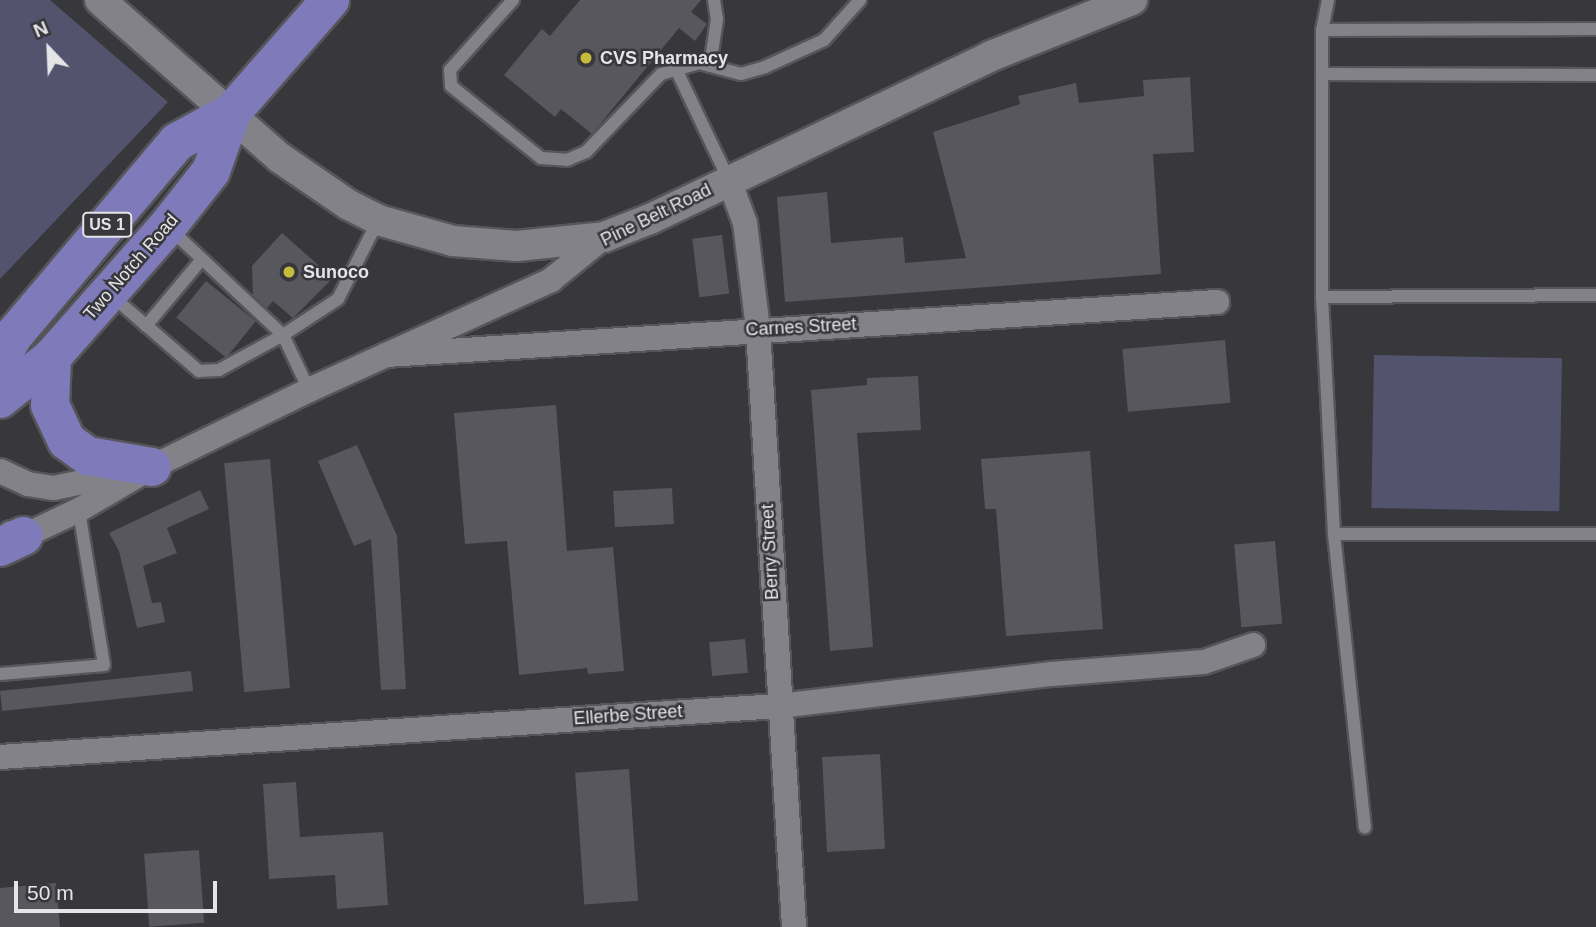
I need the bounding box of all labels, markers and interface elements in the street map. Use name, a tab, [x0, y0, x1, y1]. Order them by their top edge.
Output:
north arrow	[14, 14, 84, 84]
text: N	[30, 17, 51, 42]
place label: CVS Pharmacy	[600, 47, 728, 69]
marker: CVS Pharmacy	[578, 50, 594, 66]
street label: Pine Belt Road	[597, 179, 715, 251]
street label: Two Notch Road	[79, 210, 183, 324]
road number: US 1	[81, 213, 133, 238]
place label: Sunoco	[303, 261, 369, 283]
marker: Sunoco	[281, 264, 297, 280]
street label: Carnes Street	[745, 313, 857, 341]
street label: Berry Street	[757, 503, 783, 601]
street label: Ellerbe Street	[573, 700, 683, 730]
scale bar	[18, 867, 220, 911]
text: 50 m	[27, 881, 74, 904]

